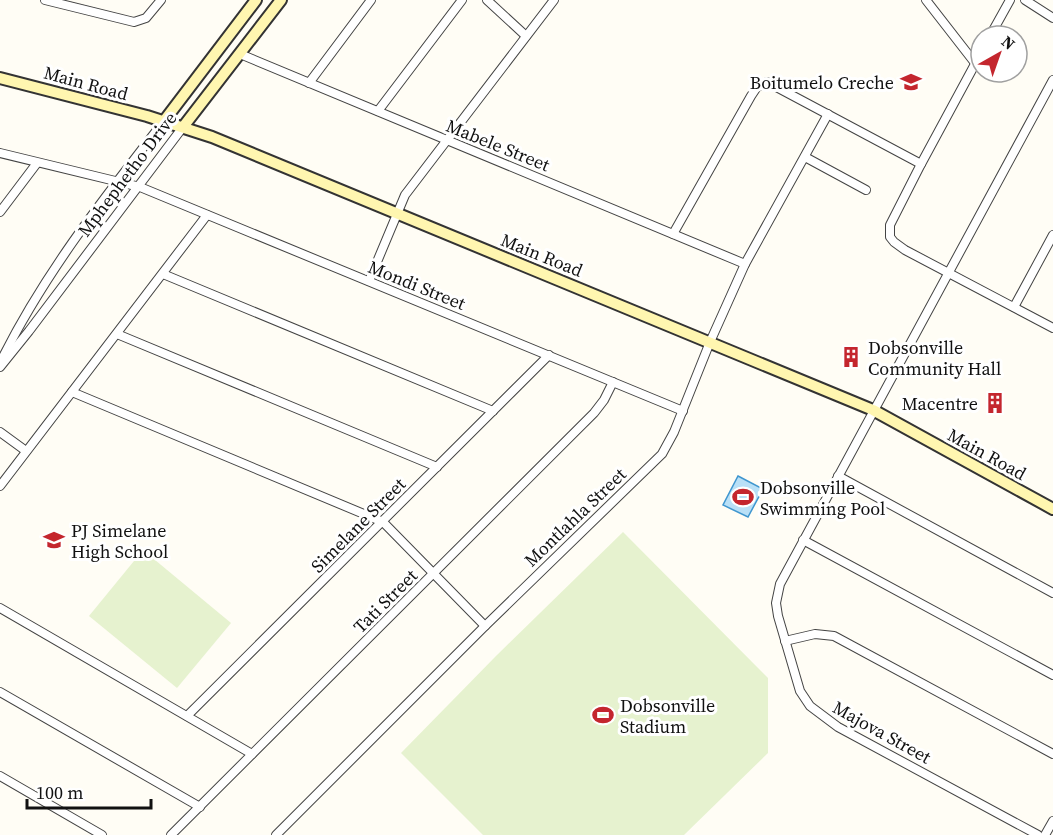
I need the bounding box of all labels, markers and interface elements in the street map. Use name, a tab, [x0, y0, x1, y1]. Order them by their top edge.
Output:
north arrow	[969, 24, 1029, 84]
text: N	[997, 30, 1020, 55]
street label: Main Road	[41, 60, 131, 106]
place label: Boitumelo Creche	[750, 70, 894, 95]
school or university icon: Boitumelo Creche	[899, 70, 923, 94]
street label: Mphephetho Drive	[72, 106, 182, 242]
street label: Mabele Street	[442, 113, 554, 177]
street label: Main Road	[497, 227, 587, 283]
street label: Mondi Street	[365, 254, 470, 316]
place label: Dobsonville Community Hall	[868, 335, 1001, 381]
building icon: Dobsonville Community Hall	[839, 345, 863, 369]
place label: Macentre	[902, 391, 978, 416]
building icon: Macentre	[983, 391, 1007, 415]
street label: Main Road	[943, 422, 1031, 486]
street label: Montlahla Street	[519, 462, 632, 572]
street label: Simelane Street	[305, 472, 411, 578]
place label: Dobsonville Swimming Pool	[760, 475, 885, 521]
sports icon: Dobsonville Swimming Pool	[731, 485, 755, 509]
place label: PJ Simelane High School	[71, 518, 168, 564]
school or university icon: PJ Simelane High School	[42, 528, 66, 552]
street label: Tati Street	[347, 563, 423, 639]
place label: Dobsonville Stadium	[620, 693, 715, 739]
street label: Majova Street	[828, 695, 936, 769]
sports icon: Dobsonville Stadium	[591, 703, 615, 727]
scale bar	[27, 772, 152, 810]
text: 100 m	[36, 780, 83, 805]

